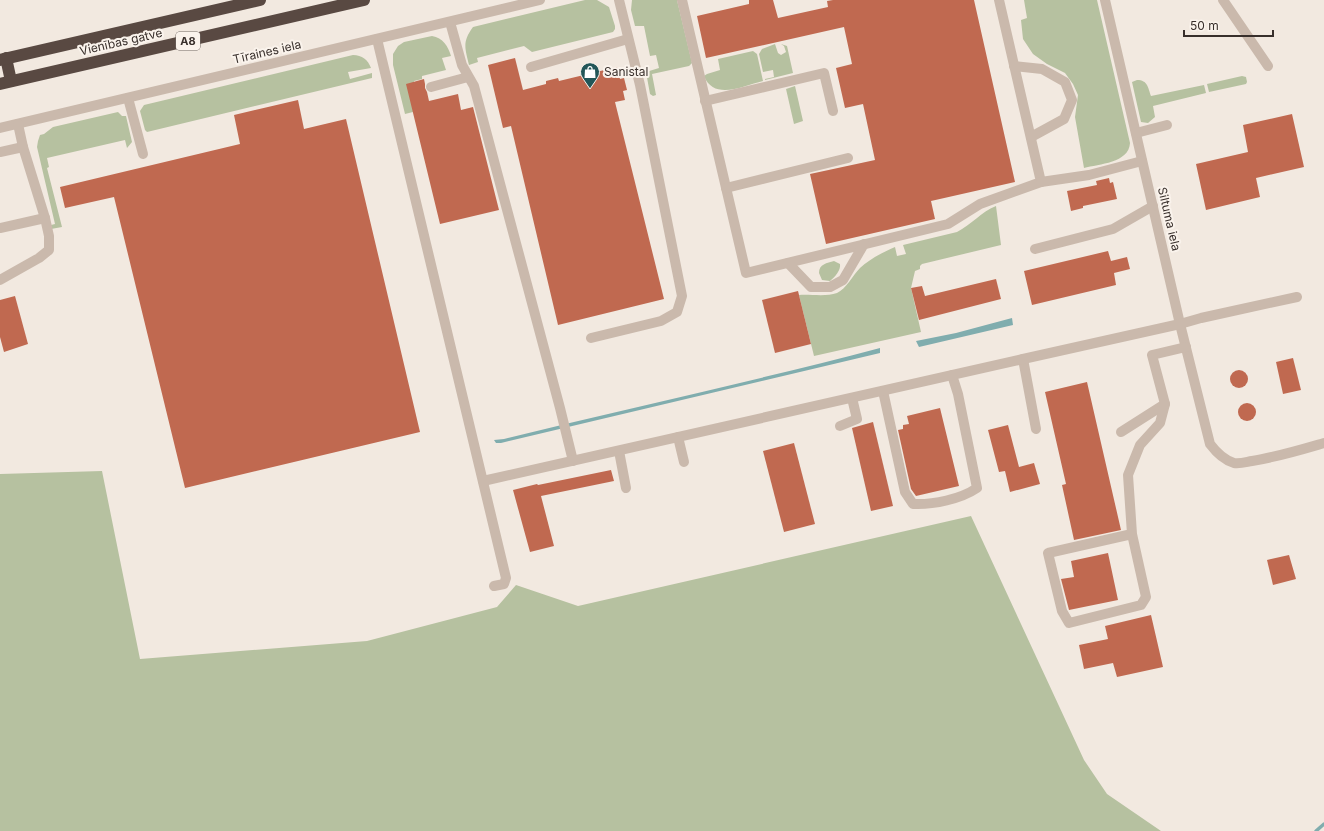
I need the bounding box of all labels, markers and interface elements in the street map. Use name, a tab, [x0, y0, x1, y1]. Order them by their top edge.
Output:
scale bar	[1184, 12, 1273, 38]
text: 50 m	[1190, 18, 1219, 33]
street label: Vienības gatve	[78, 25, 164, 58]
road number: A8	[176, 32, 200, 50]
street label: Tīraines iela	[231, 36, 303, 67]
shop icon: Sanistal	[579, 61, 601, 89]
place label: Sanistal	[604, 64, 648, 79]
street label: Siltuma iela	[1155, 186, 1184, 252]

